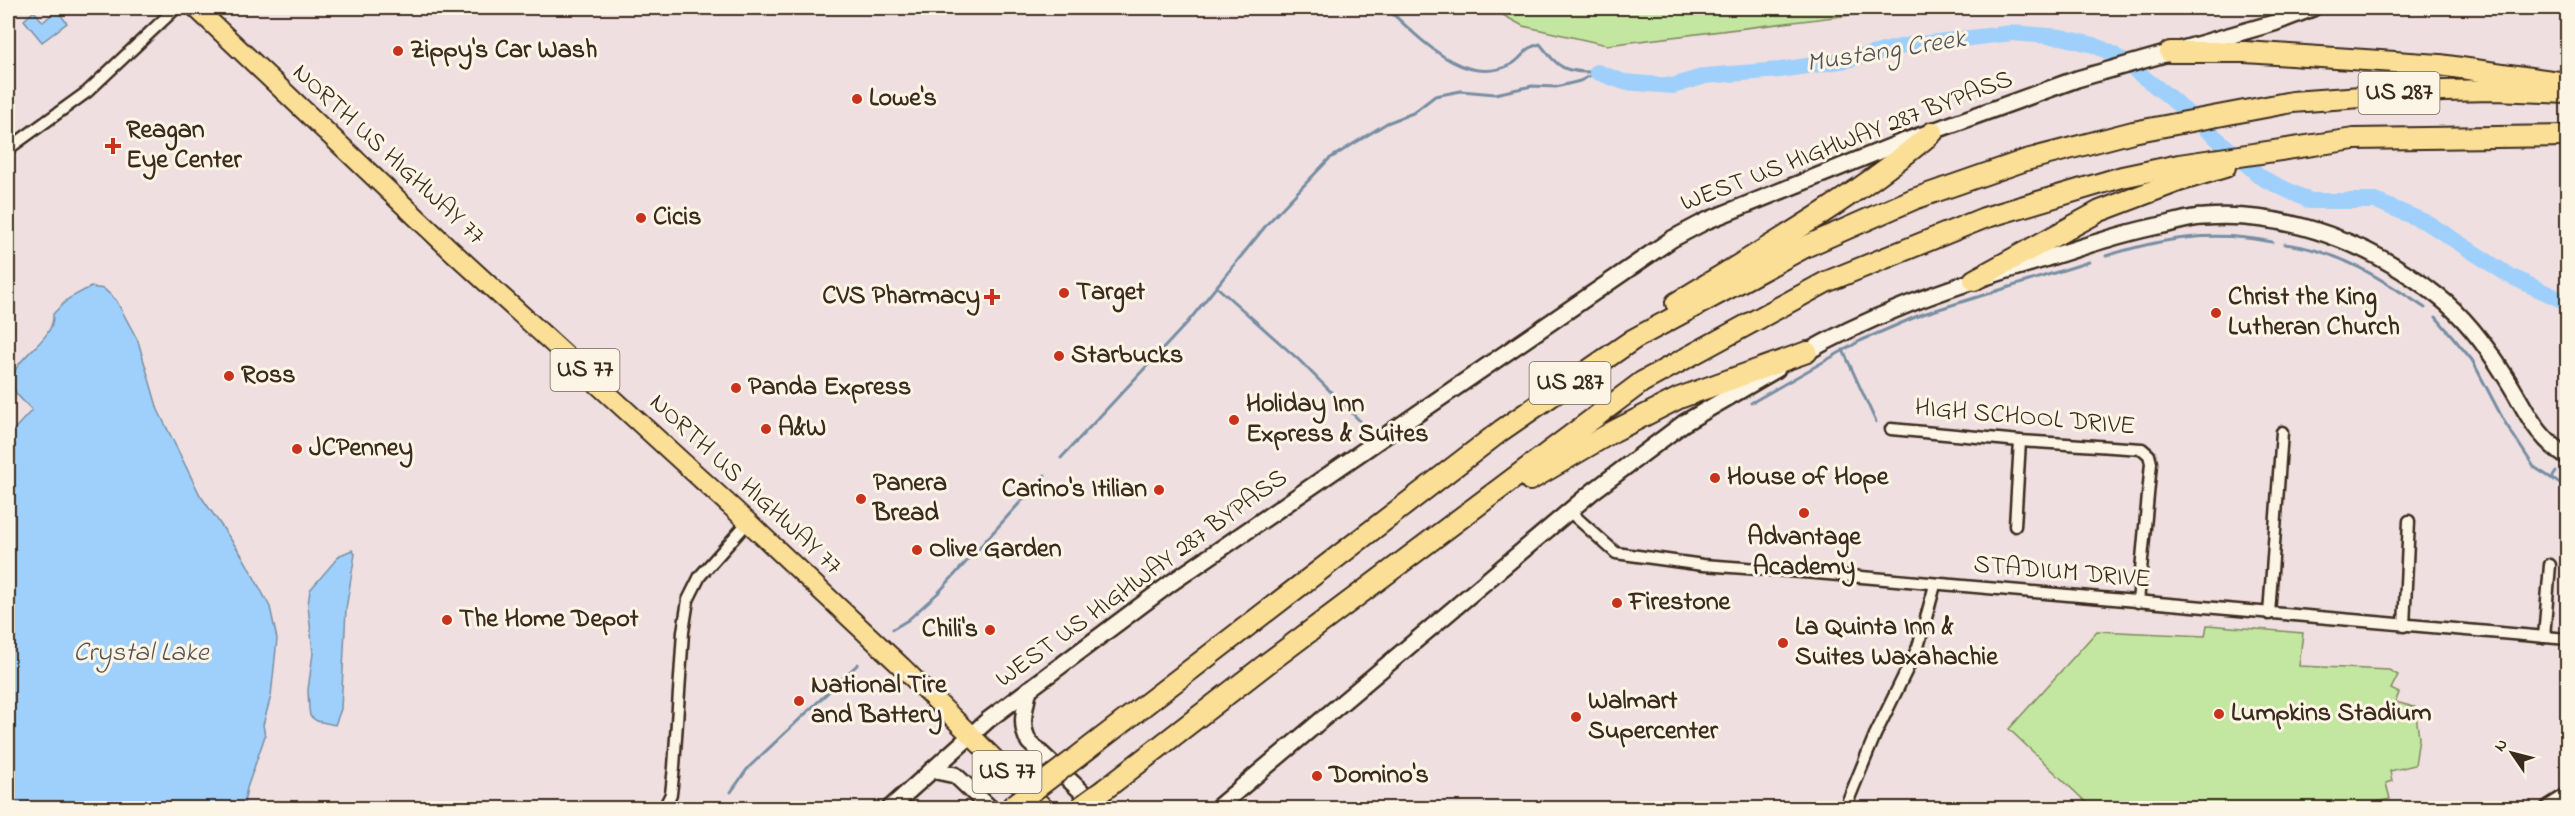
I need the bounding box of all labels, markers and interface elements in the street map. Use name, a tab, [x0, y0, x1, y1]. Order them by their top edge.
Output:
water label: Mustang Creek	[1804, 20, 1970, 85]
place label: Zippy's Car Wash	[410, 32, 597, 70]
marker: Zippy's Car Wash	[391, 44, 405, 58]
street label: NORTH US HIGHWAY 77	[283, 55, 493, 255]
street label: WEST US HIGHWAY 287 BYPASS	[1675, 61, 2019, 223]
road number: US 287	[2358, 72, 2440, 114]
place label: Lowe's	[869, 80, 937, 118]
marker: Lowe's	[850, 92, 864, 106]
place label: Reagan Eye Center	[126, 112, 242, 180]
marker: Reagan Eye Center	[104, 137, 122, 155]
place label: Cicis	[653, 199, 701, 237]
marker: Cicis	[634, 211, 648, 225]
place label: Target	[1076, 274, 1145, 313]
place label: CVS Pharmacy	[822, 278, 980, 316]
place label: Christ the King Lutheran Church	[2228, 279, 2400, 347]
marker: Target	[1057, 286, 1071, 300]
marker: CVS Pharmacy	[985, 290, 999, 304]
marker: Christ the King Lutheran Church	[2209, 306, 2223, 320]
place label: Starbucks	[1071, 337, 1183, 375]
road number: US 77	[550, 349, 620, 391]
marker: Starbucks	[1052, 349, 1066, 363]
place label: Ross	[241, 357, 295, 395]
road number: US 287	[1530, 362, 1610, 404]
marker: Ross	[222, 369, 236, 383]
place label: Panda Express	[748, 369, 911, 407]
marker: Panda Express	[729, 381, 743, 395]
street label: NORTH US HIGHWAY 77	[640, 385, 850, 585]
place label: Holiday Inn Express & Suites	[1246, 386, 1428, 454]
street label: HIGH SCHOOL DRIVE	[1913, 389, 2137, 447]
place label: A&W	[778, 410, 826, 448]
marker: Holiday Inn Express & Suites	[1227, 413, 1241, 427]
marker: A&W	[759, 422, 773, 436]
place label: JCPenney	[309, 430, 413, 468]
marker: JCPenney	[290, 442, 304, 456]
place label: House of Hope	[1727, 459, 1890, 497]
street label: WEST US HIGHWAY 287 BYPASS	[988, 460, 1296, 698]
place label: Panera Bread	[872, 465, 947, 533]
place label: Carino's Itilian	[1002, 471, 1147, 509]
marker: House of Hope	[1708, 471, 1722, 485]
marker: Carino's Itilian	[1152, 483, 1166, 497]
marker: Panera Bread	[854, 492, 868, 506]
marker: Advantage Academy	[1797, 506, 1811, 520]
place label: Advantage Academy	[1747, 519, 1862, 587]
place label: Olive Garden	[929, 531, 1062, 569]
marker: Olive Garden	[910, 543, 924, 557]
street label: STADIUM DRIVE	[1972, 546, 2152, 600]
place label: Firestone	[1627, 584, 1732, 622]
marker: Firestone	[1610, 596, 1624, 610]
place label: The Home Depot	[459, 601, 639, 639]
place label: La Quinta Inn & Suites Waxahachie	[1795, 609, 1999, 677]
place label: Chili's	[922, 611, 978, 649]
marker: The Home Depot	[440, 613, 454, 627]
marker: Chili's	[983, 623, 997, 637]
water label: Crystal Lake	[73, 634, 211, 673]
marker: La Quinta Inn & Suites Waxahachie	[1776, 636, 1790, 650]
place label: National Tire and Battery	[811, 667, 948, 735]
place label: Walmart Supercenter	[1588, 683, 1719, 751]
marker: National Tire and Battery	[792, 694, 806, 708]
place label: Lumpkins Stadium	[2231, 695, 2431, 733]
marker: Lumpkins Stadium	[2212, 707, 2226, 721]
marker: Walmart Supercenter	[1569, 710, 1583, 724]
north arrow	[2482, 723, 2542, 783]
text: N	[2488, 734, 2514, 757]
road number: US 77	[972, 751, 1042, 793]
place label: Domino's	[1328, 757, 1429, 795]
marker: Domino's	[1310, 769, 1324, 783]

